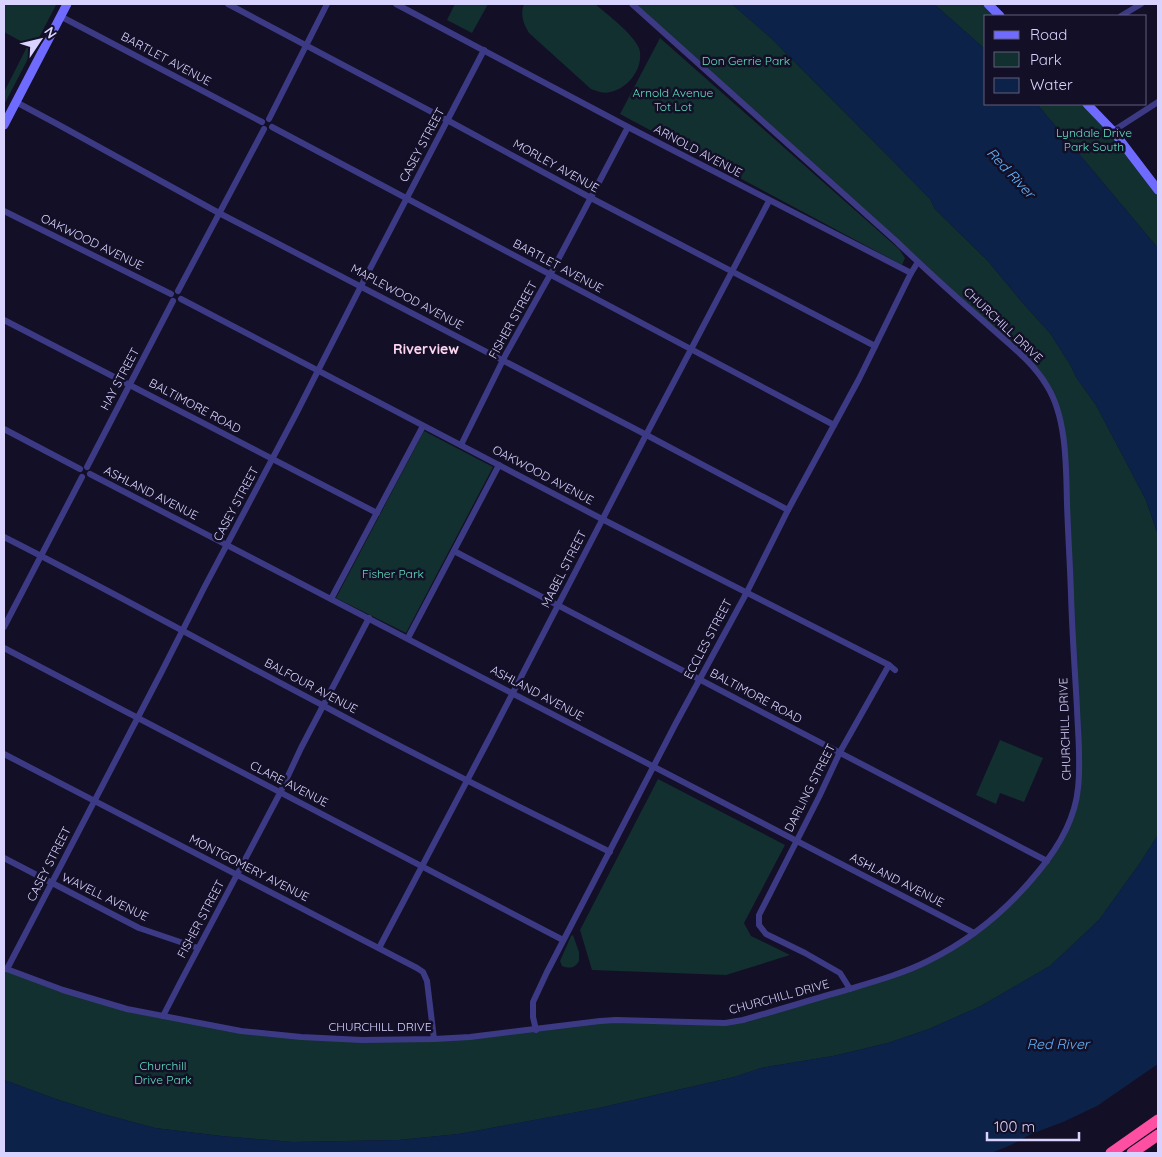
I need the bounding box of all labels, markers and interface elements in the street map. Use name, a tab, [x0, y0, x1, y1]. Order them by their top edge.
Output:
north arrow	[15, 15, 65, 65]
legend	[984, 15, 1147, 105]
text: N	[40, 23, 61, 42]
text: Road	[1030, 25, 1067, 44]
street label: BARTLET AVENUE	[119, 28, 214, 89]
text: Park	[1030, 50, 1062, 69]
park label: Don Gerrie Park	[702, 53, 790, 68]
text: Water	[1030, 75, 1073, 94]
park label: Arnold Avenue Tot Lot	[633, 85, 714, 114]
street label: CASEY STREET	[396, 105, 447, 185]
street label: ARNOLD AVENUE	[652, 121, 745, 180]
park label: Lyndale Drive Park South	[1056, 125, 1132, 154]
street label: MORLEY AVENUE	[511, 136, 602, 195]
water label: Red River	[983, 144, 1040, 203]
street label: OAKWOOD AVENUE	[38, 210, 146, 273]
street label: BARTLET AVENUE	[511, 235, 606, 296]
street label: MAPLEWOOD AVENUE	[348, 260, 466, 333]
street label: FISHER STREET	[485, 278, 540, 361]
street label: CHURCHILL DRIVE	[961, 284, 1046, 365]
district label: Riverview	[393, 340, 459, 358]
street label: HAY STREET	[97, 345, 142, 413]
street label: BALTIMORE ROAD	[147, 375, 244, 436]
street label: OAKWOOD AVENUE	[490, 442, 597, 508]
street label: ASHLAND AVENUE	[102, 462, 201, 523]
street label: CASEY STREET	[210, 464, 261, 544]
street label: MABEL STREET	[538, 528, 590, 610]
park label: Fisher Park	[362, 566, 424, 581]
street label: ECCLES STREET	[680, 596, 735, 681]
street label: BALFOUR AVENUE	[262, 655, 361, 717]
street label: ASHLAND AVENUE	[488, 662, 587, 724]
street label: BALTIMORE ROAD	[708, 665, 805, 726]
street label: CHURCHILL DRIVE	[1055, 677, 1074, 781]
street label: DARLING STREET	[781, 741, 838, 834]
street label: CLARE AVENUE	[248, 757, 331, 810]
street label: CASEY STREET	[23, 824, 74, 904]
street label: MONTGOMERY AVENUE	[187, 831, 312, 904]
street label: ASHLAND AVENUE	[848, 849, 947, 910]
street label: WAVELL AVENUE	[60, 869, 151, 924]
street label: FISHER STREET	[174, 877, 227, 960]
street label: CHURCHILL DRIVE	[727, 976, 831, 1017]
street label: CHURCHILL DRIVE	[329, 1019, 432, 1034]
water label: Red River	[1027, 1035, 1091, 1053]
park label: Churchill Drive Park	[134, 1058, 192, 1087]
scale bar	[987, 1110, 1080, 1142]
text: 100 m	[994, 1117, 1035, 1136]

